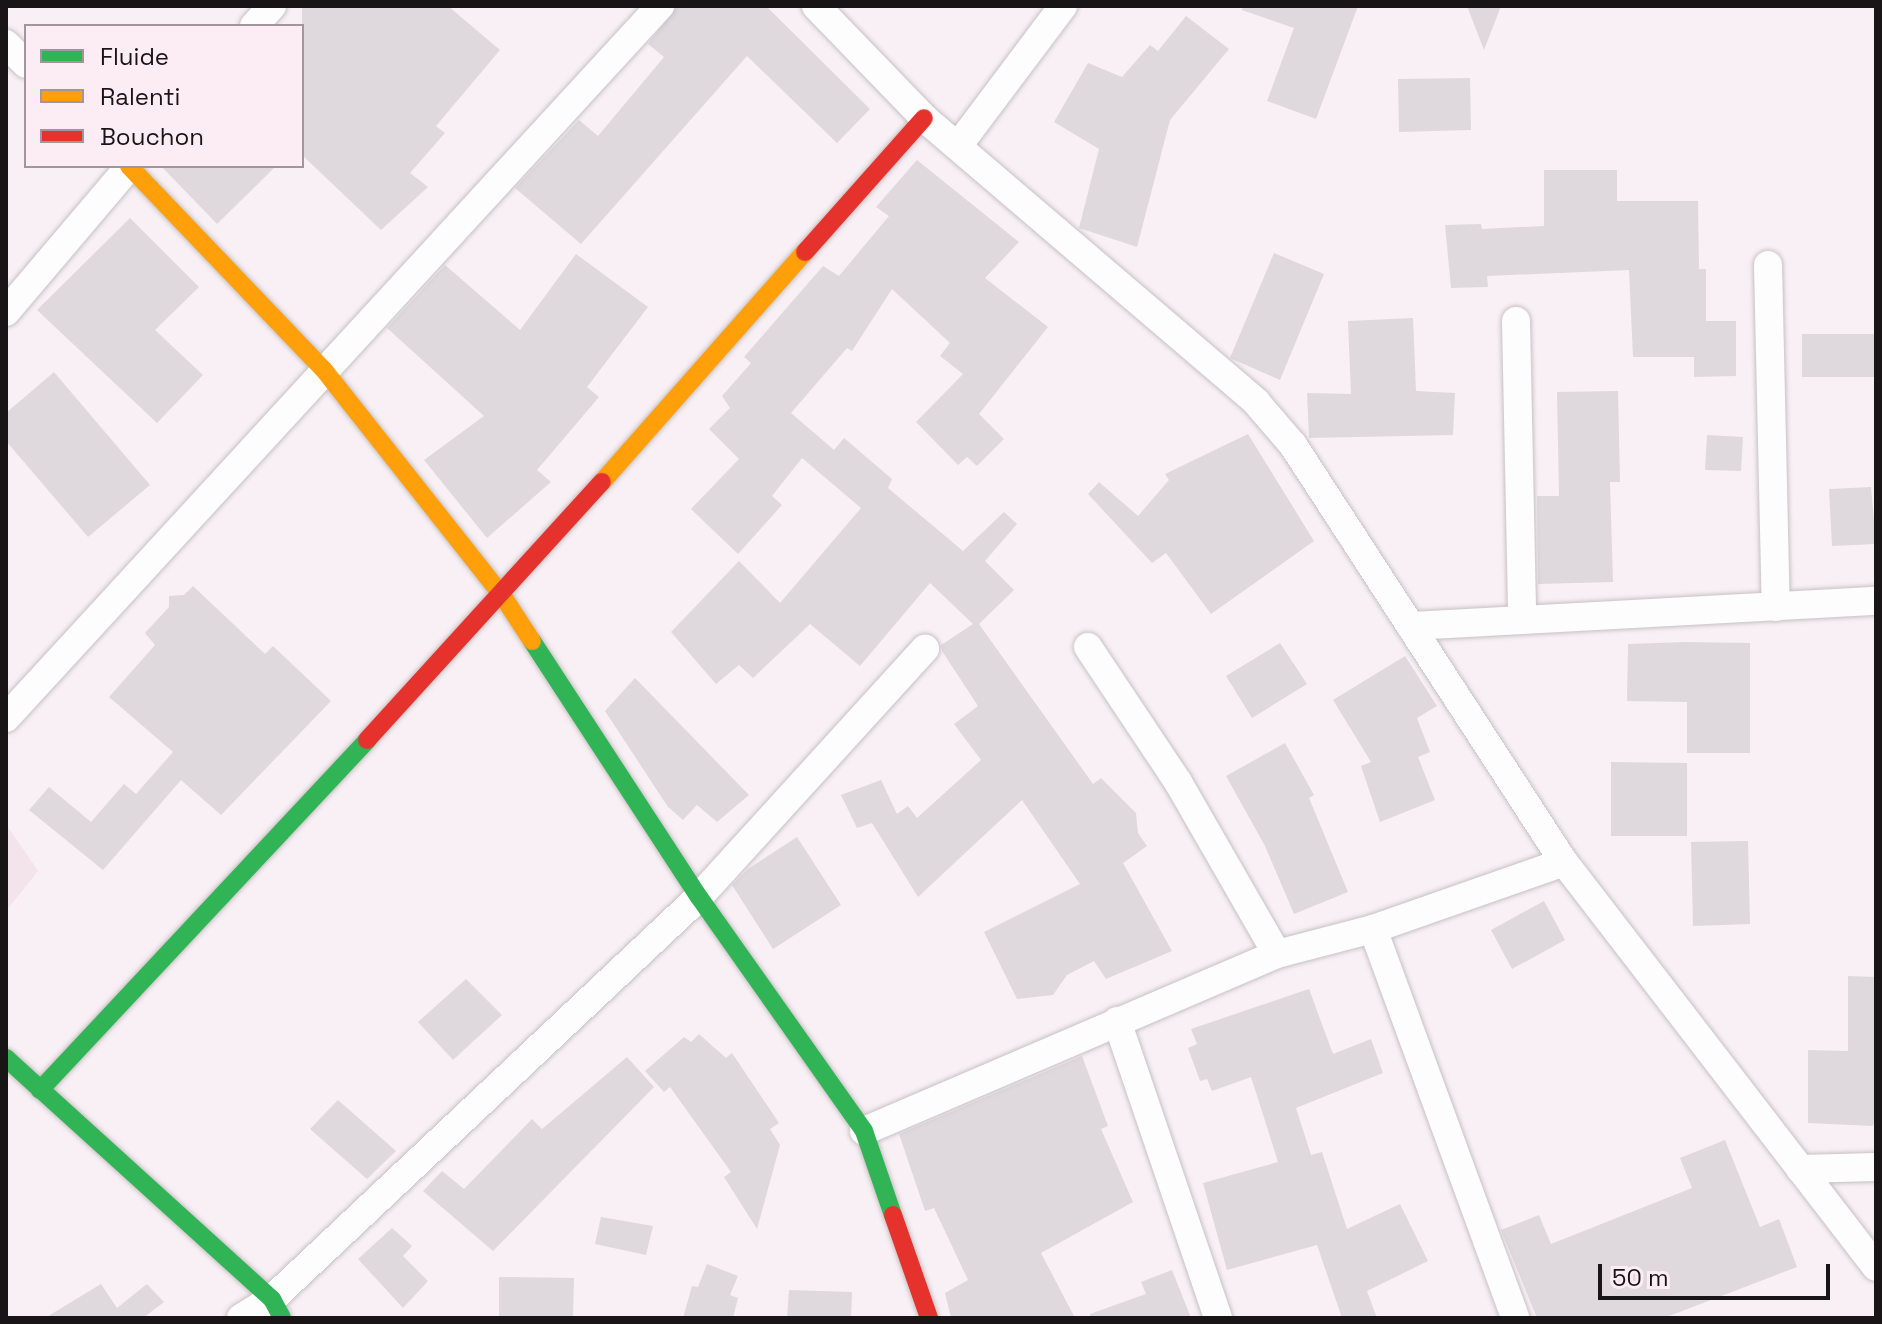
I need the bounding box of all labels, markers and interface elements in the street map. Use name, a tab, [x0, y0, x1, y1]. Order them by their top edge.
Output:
legend	[24, 24, 304, 168]
text: Fluide	[100, 41, 169, 72]
text: Ralenti	[100, 81, 180, 112]
text: Bouchon	[100, 121, 204, 152]
scale bar	[1602, 1248, 1834, 1298]
text: 50 m	[1612, 1262, 1669, 1293]

